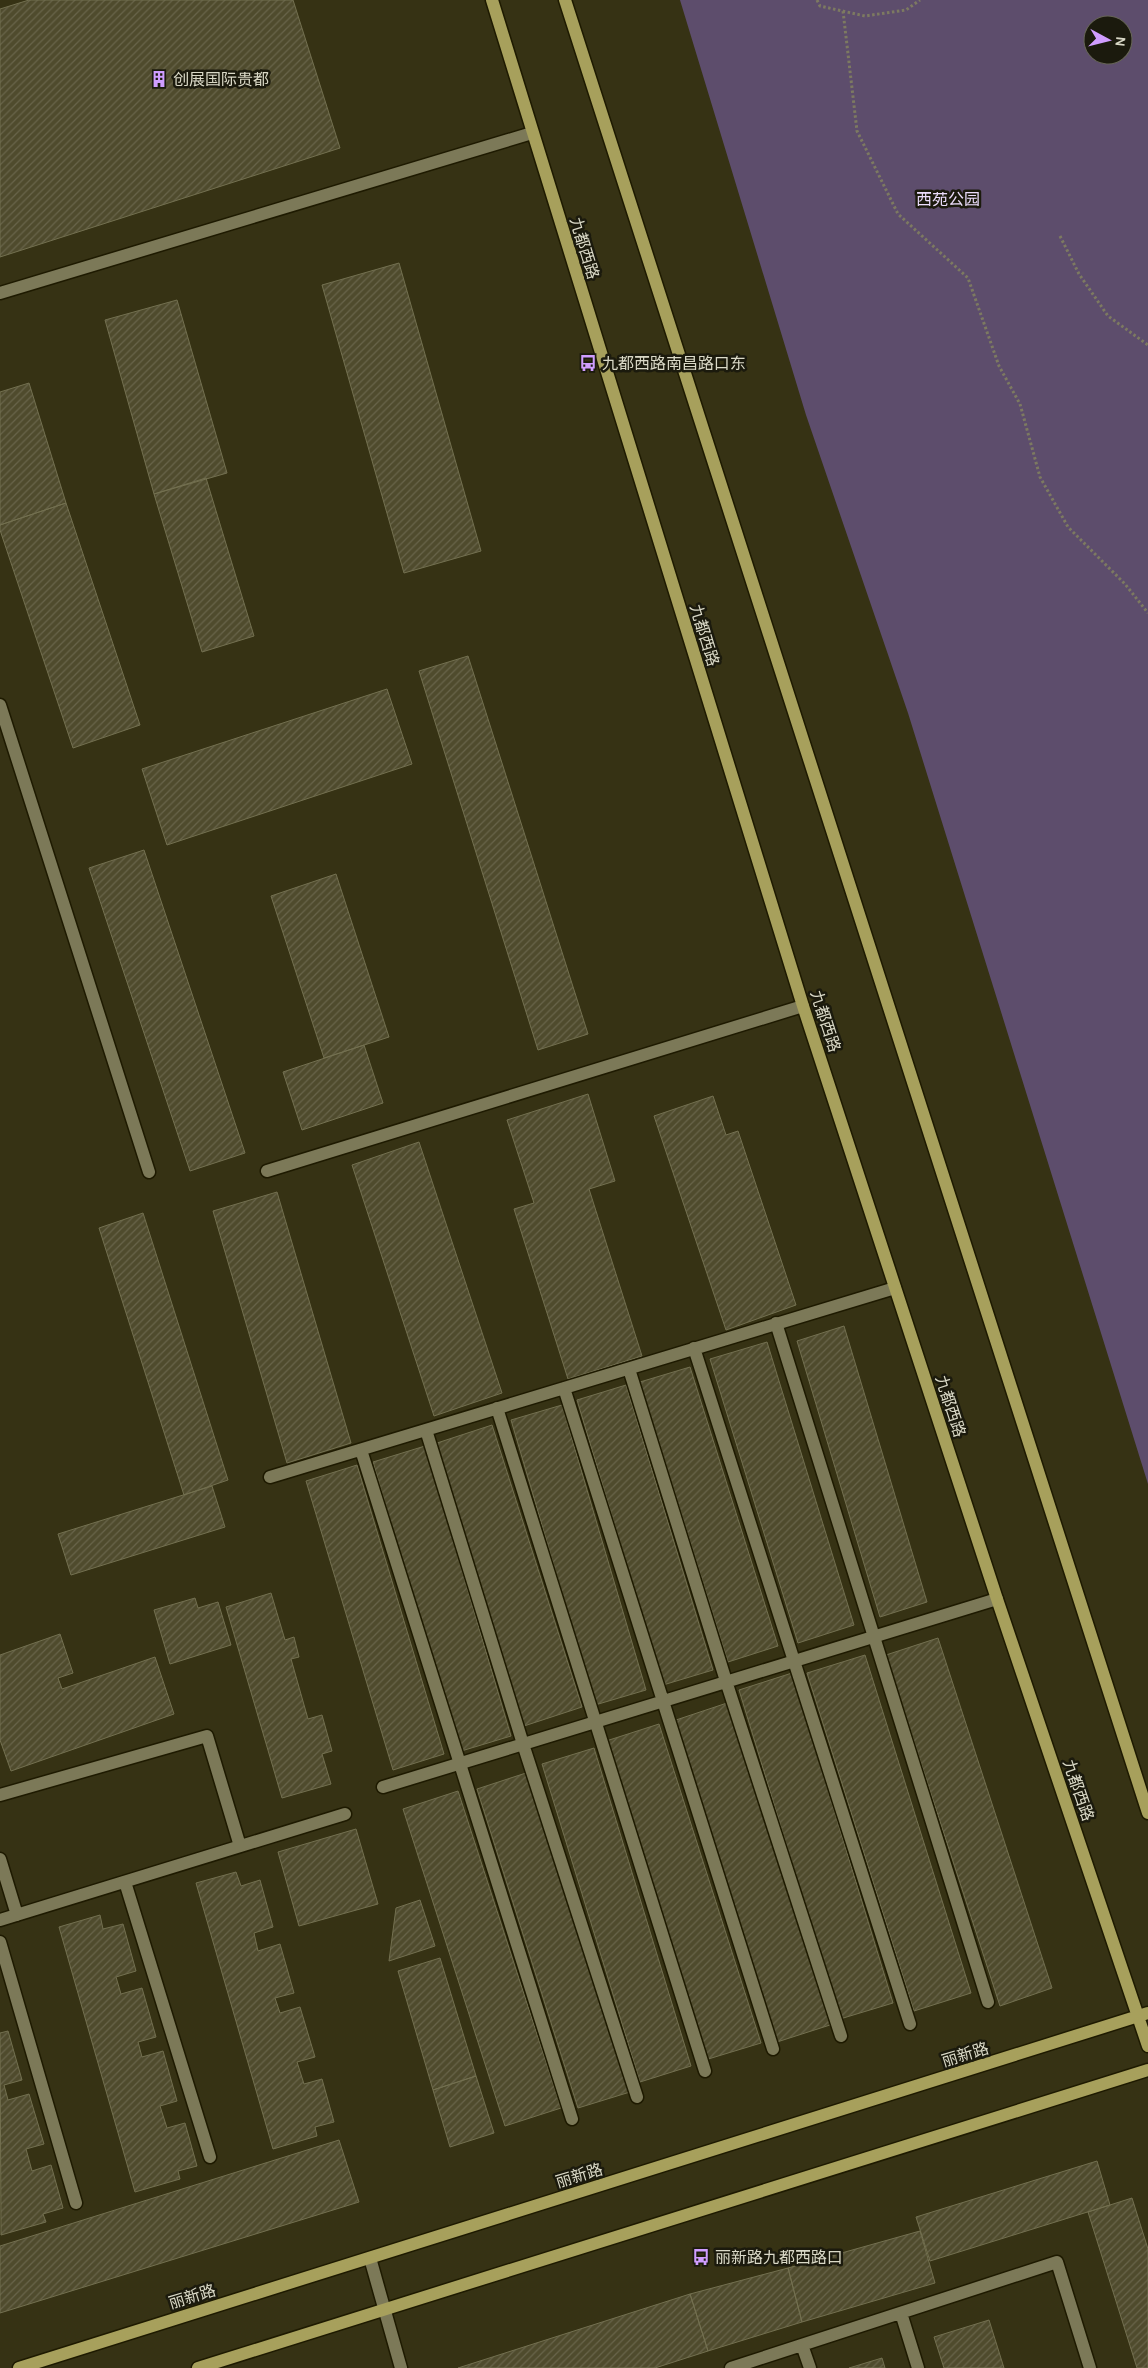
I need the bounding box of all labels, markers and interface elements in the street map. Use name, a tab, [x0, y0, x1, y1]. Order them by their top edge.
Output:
north arrow	[1083, 15, 1133, 65]
text: N	[1111, 36, 1129, 48]
building icon: 创展国际贵都	[149, 69, 169, 89]
place label: 创展国际贵都	[173, 70, 269, 89]
park label: 西苑公园	[916, 190, 980, 209]
street label: 九都西路	[566, 215, 603, 282]
bus stop icon: 九都西路南昌路口东	[578, 353, 598, 373]
place label: 九都西路南昌路口东	[602, 354, 746, 373]
street label: 九都西路	[686, 602, 723, 669]
street label: 九都西路	[807, 988, 844, 1055]
street label: 九都西路	[932, 1373, 969, 1440]
street label: 九都西路	[1059, 1757, 1098, 1824]
street label: 丽新路	[939, 2038, 991, 2071]
street label: 丽新路	[553, 2159, 605, 2192]
bus stop icon: 丽新路九都西路口	[691, 2247, 711, 2267]
place label: 丽新路九都西路口	[715, 2248, 843, 2267]
street label: 丽新路	[166, 2280, 218, 2313]

